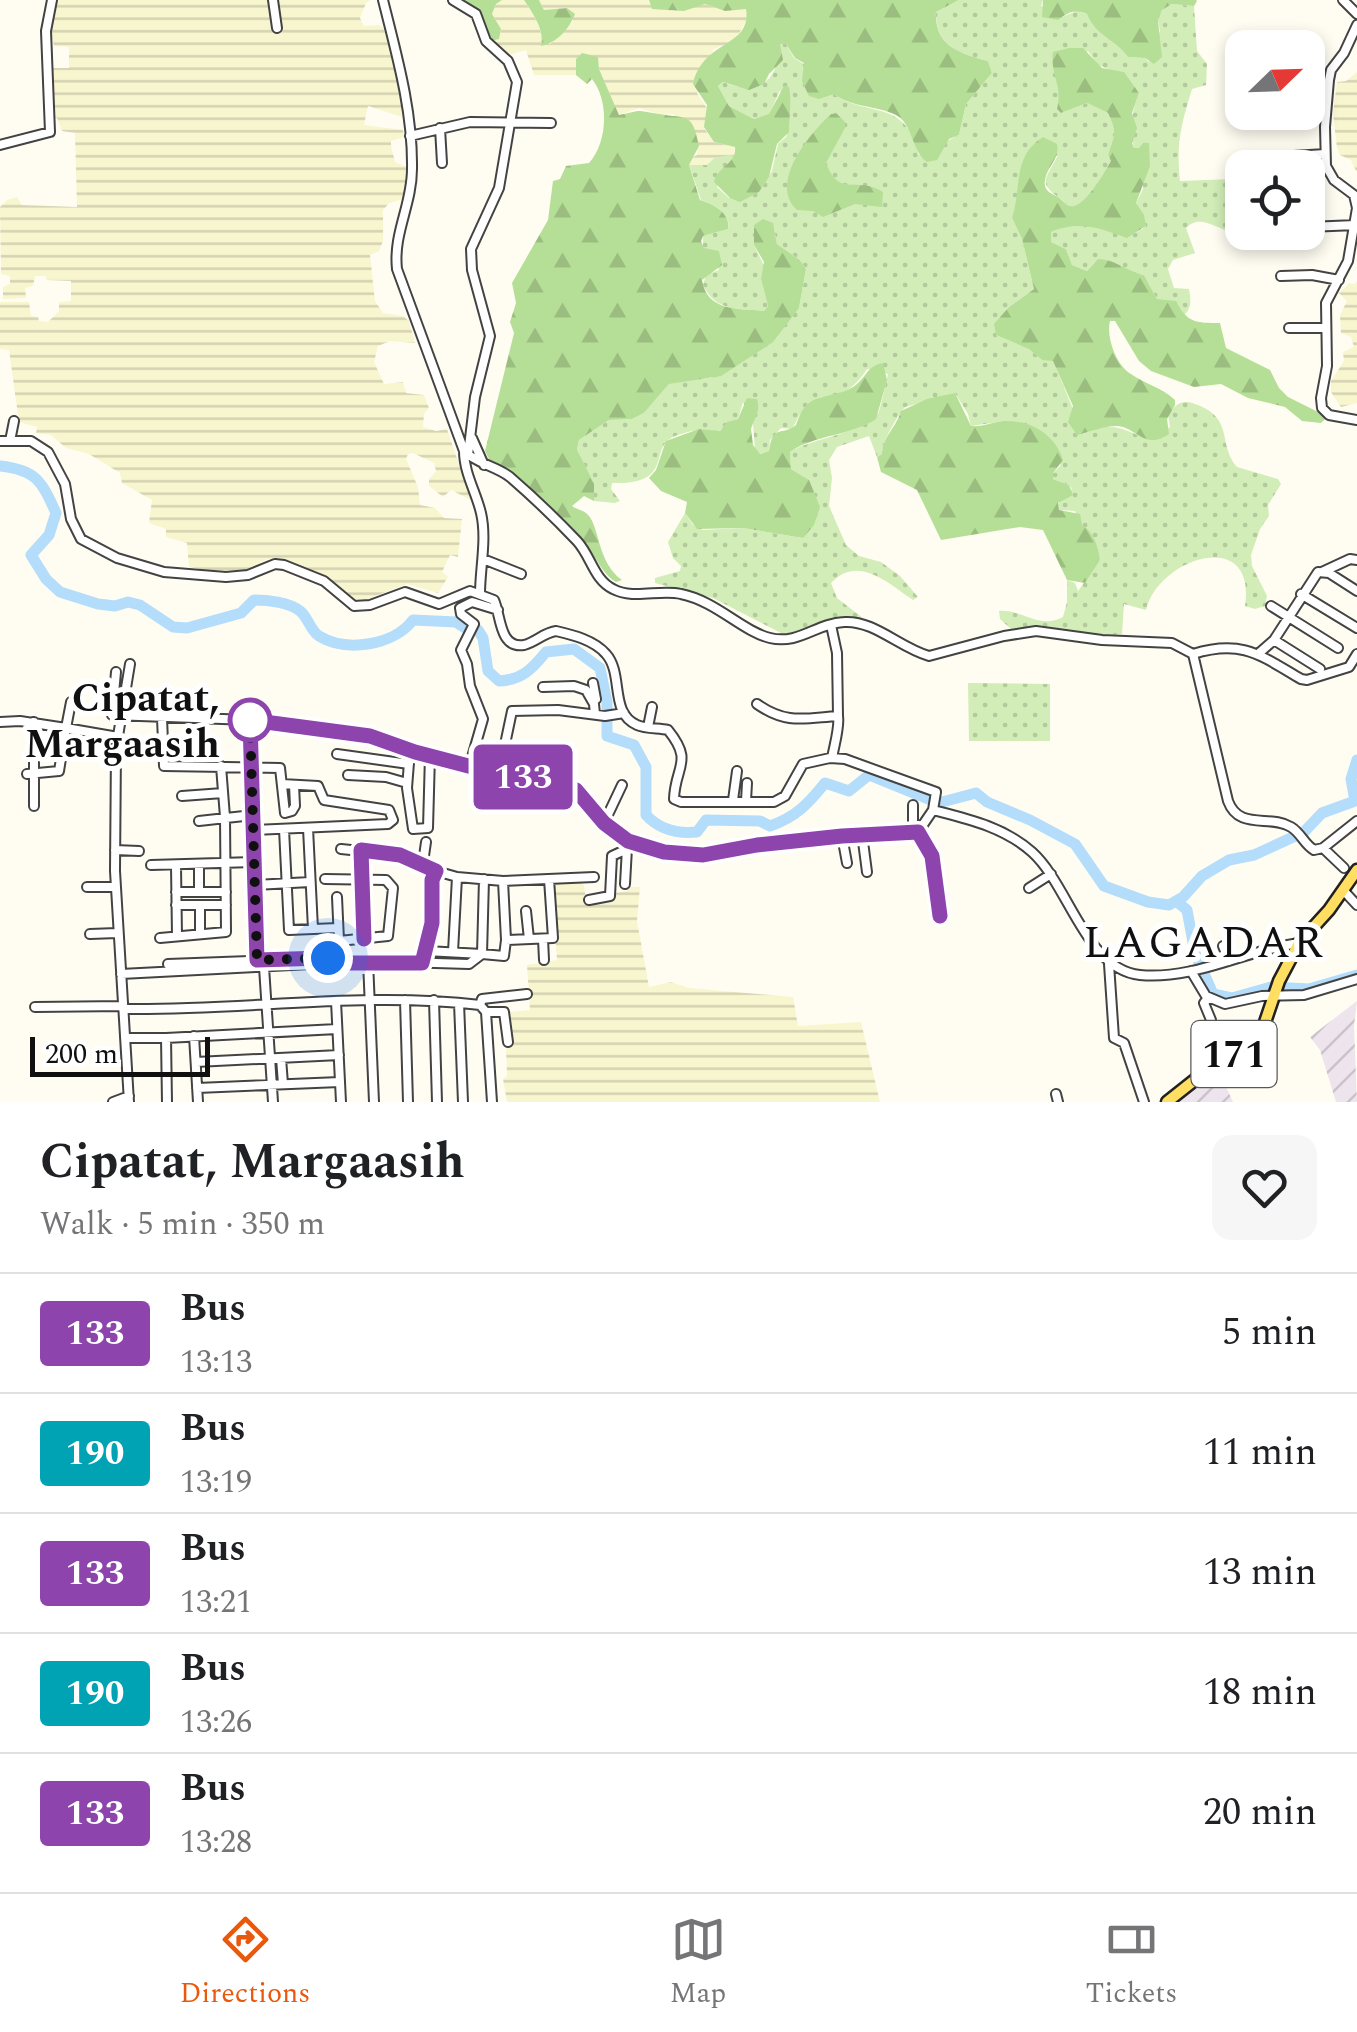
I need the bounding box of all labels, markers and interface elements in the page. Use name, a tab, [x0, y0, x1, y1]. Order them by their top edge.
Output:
north arrow	[1225, 30, 1325, 130]
map controls	[1225, 30, 1325, 250]
button: locate	[1225, 150, 1325, 250]
place label: Cipatat, Margaasih	[24, 669, 220, 776]
marker: Cipatat, Margaasih	[229, 699, 271, 741]
line badge: 133	[466, 744, 580, 810]
text: 133	[494, 751, 552, 804]
district label: LAGADAR	[1083, 909, 1325, 978]
your location	[303, 933, 353, 983]
road number: 171	[1192, 1021, 1276, 1087]
scale bar	[30, 1032, 210, 1076]
text: 200 m	[45, 1033, 118, 1076]
text: Cipatat, Margaasih	[40, 1126, 465, 1199]
button: heart	[1212, 1135, 1317, 1240]
text: Walk · 5 min · 350 m	[40, 1200, 325, 1249]
text: Bus	[180, 1280, 246, 1338]
text: 5 min	[1222, 1304, 1317, 1362]
text: 133	[66, 1307, 124, 1360]
text: 13:13	[180, 1338, 252, 1387]
text: Bus	[180, 1400, 246, 1458]
text: 11 min	[1203, 1424, 1317, 1482]
text: 190	[66, 1427, 124, 1480]
text: 13:19	[180, 1458, 252, 1507]
text: Bus	[180, 1520, 246, 1578]
text: 13 min	[1203, 1544, 1317, 1602]
text: 133	[66, 1547, 124, 1600]
text: 13:21	[180, 1578, 252, 1627]
text: Bus	[180, 1640, 246, 1698]
text: 18 min	[1203, 1664, 1317, 1722]
text: 190	[66, 1667, 124, 1720]
text: 13:26	[180, 1698, 252, 1747]
text: Bus	[180, 1760, 246, 1818]
text: 20 min	[1203, 1784, 1317, 1842]
text: 133	[66, 1787, 124, 1840]
text: 13:28	[180, 1818, 252, 1867]
tab: Directions	[180, 1912, 310, 2015]
tab: Map	[670, 1912, 726, 2015]
tab: Tickets	[1086, 1912, 1177, 2015]

